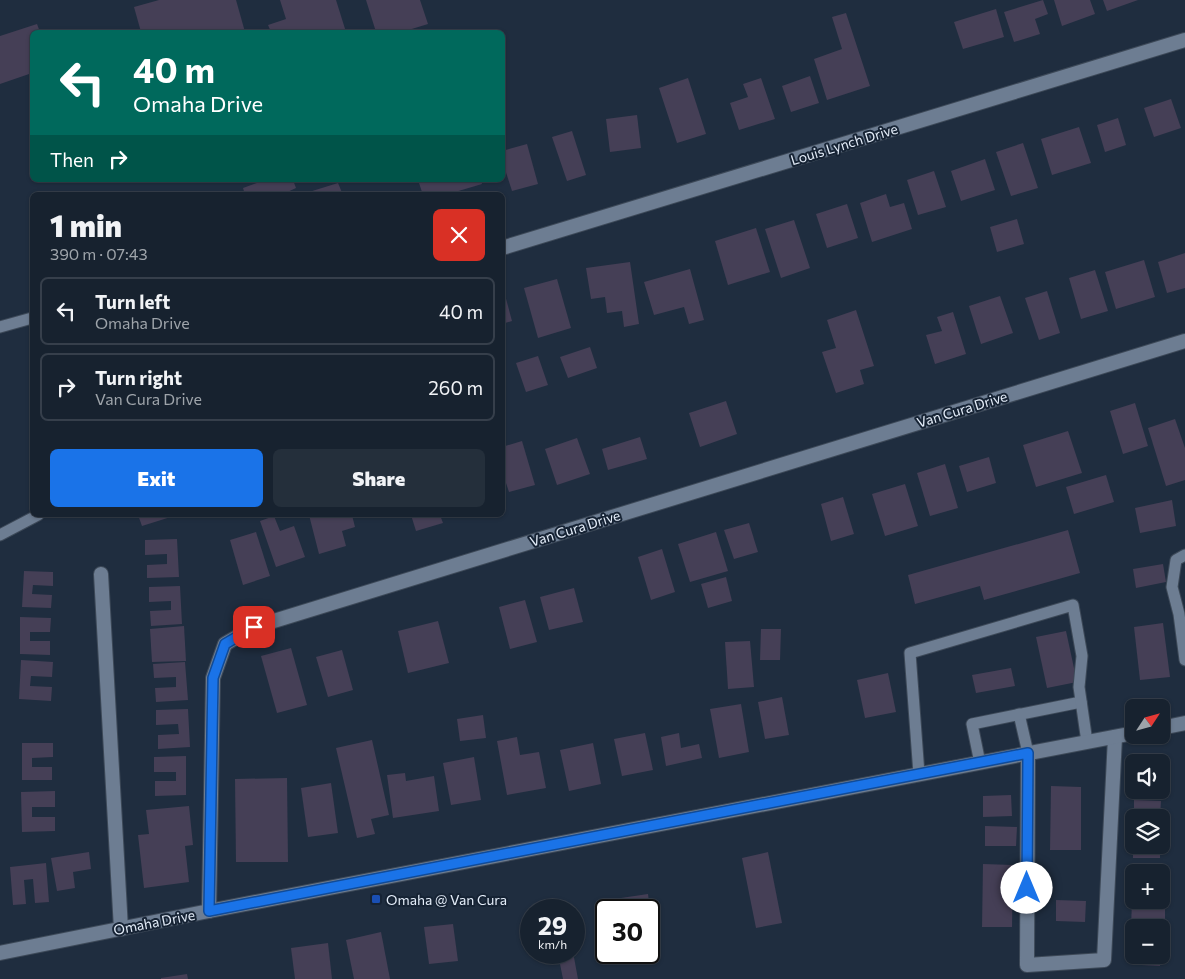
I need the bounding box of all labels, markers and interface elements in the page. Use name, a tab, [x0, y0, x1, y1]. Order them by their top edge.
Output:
text: 40 m	[133, 47, 215, 90]
icon: left	[50, 50, 115, 115]
text: Omaha Drive	[133, 90, 263, 117]
street label: Louis Lynch Drive	[788, 120, 900, 168]
icon: right	[104, 145, 132, 173]
text: Then	[50, 148, 94, 171]
text: 1 min	[50, 206, 122, 243]
button: close	[433, 209, 485, 261]
text: 390 m · 07:43	[50, 244, 148, 263]
text: Turn left	[95, 290, 170, 313]
icon: left	[52, 297, 80, 325]
text: 40 m	[439, 300, 483, 323]
text: Omaha Drive	[95, 313, 190, 332]
text: Turn right	[95, 366, 182, 389]
icon: right	[52, 373, 80, 401]
text: 260 m	[428, 376, 483, 399]
street label: Van Cura Drive	[915, 387, 1009, 431]
text: Van Cura Drive	[95, 389, 202, 408]
button: Exit	[50, 449, 263, 507]
button: Share	[273, 449, 485, 507]
street label: Van Cura Drive	[528, 506, 622, 550]
pin	[233, 606, 275, 648]
icon: arrive	[240, 613, 268, 641]
north arrow	[1125, 699, 1170, 744]
map controls	[1125, 699, 1170, 964]
button: sound	[1125, 754, 1170, 799]
button: layers	[1125, 809, 1170, 854]
position arrow	[1000, 861, 1052, 913]
button: +	[1125, 864, 1170, 909]
place label: Omaha @ Van Cura	[386, 891, 507, 908]
marker: Omaha @ Van Cura	[370, 893, 382, 905]
speed limit sign: 30	[595, 899, 660, 964]
street label: Omaha Drive	[112, 906, 196, 938]
text: 29	[538, 910, 567, 940]
button: −	[1125, 919, 1170, 964]
text: km/h	[538, 937, 567, 951]

